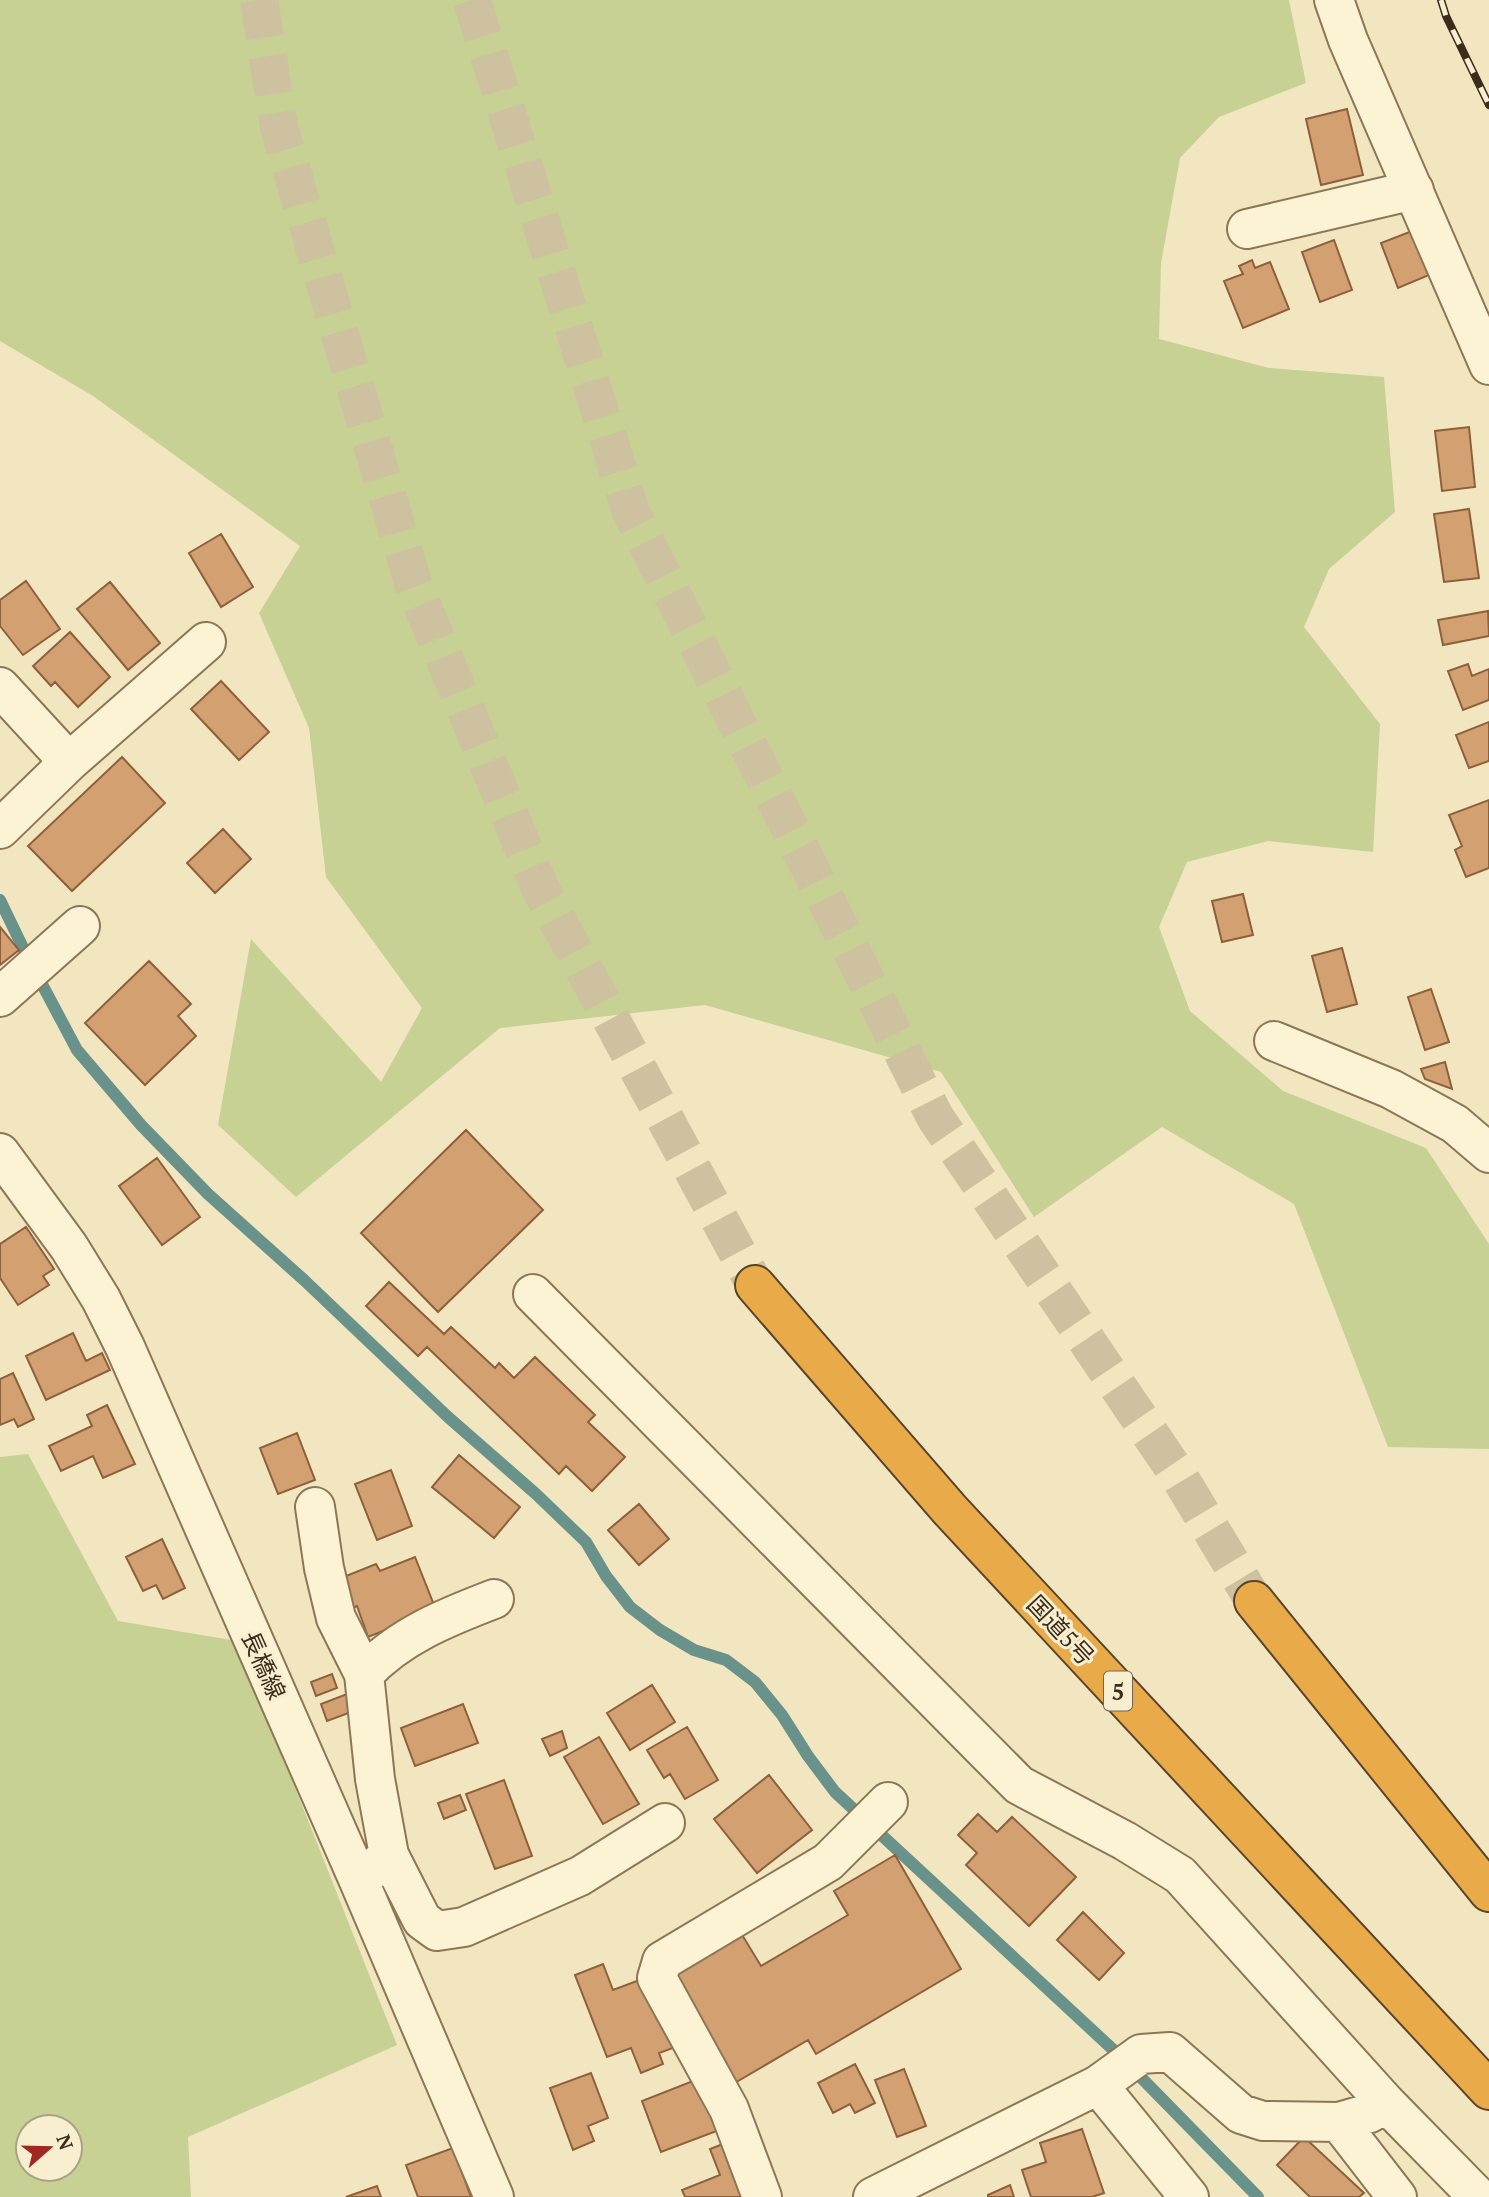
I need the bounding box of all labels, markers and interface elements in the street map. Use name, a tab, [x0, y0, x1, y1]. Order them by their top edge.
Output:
street label: 国道5号	[1020, 1588, 1102, 1672]
street label: 長橋線	[235, 1626, 293, 1704]
road number: 5	[1104, 1672, 1132, 1710]
north arrow	[14, 2113, 84, 2183]
text: N	[51, 2131, 80, 2154]

